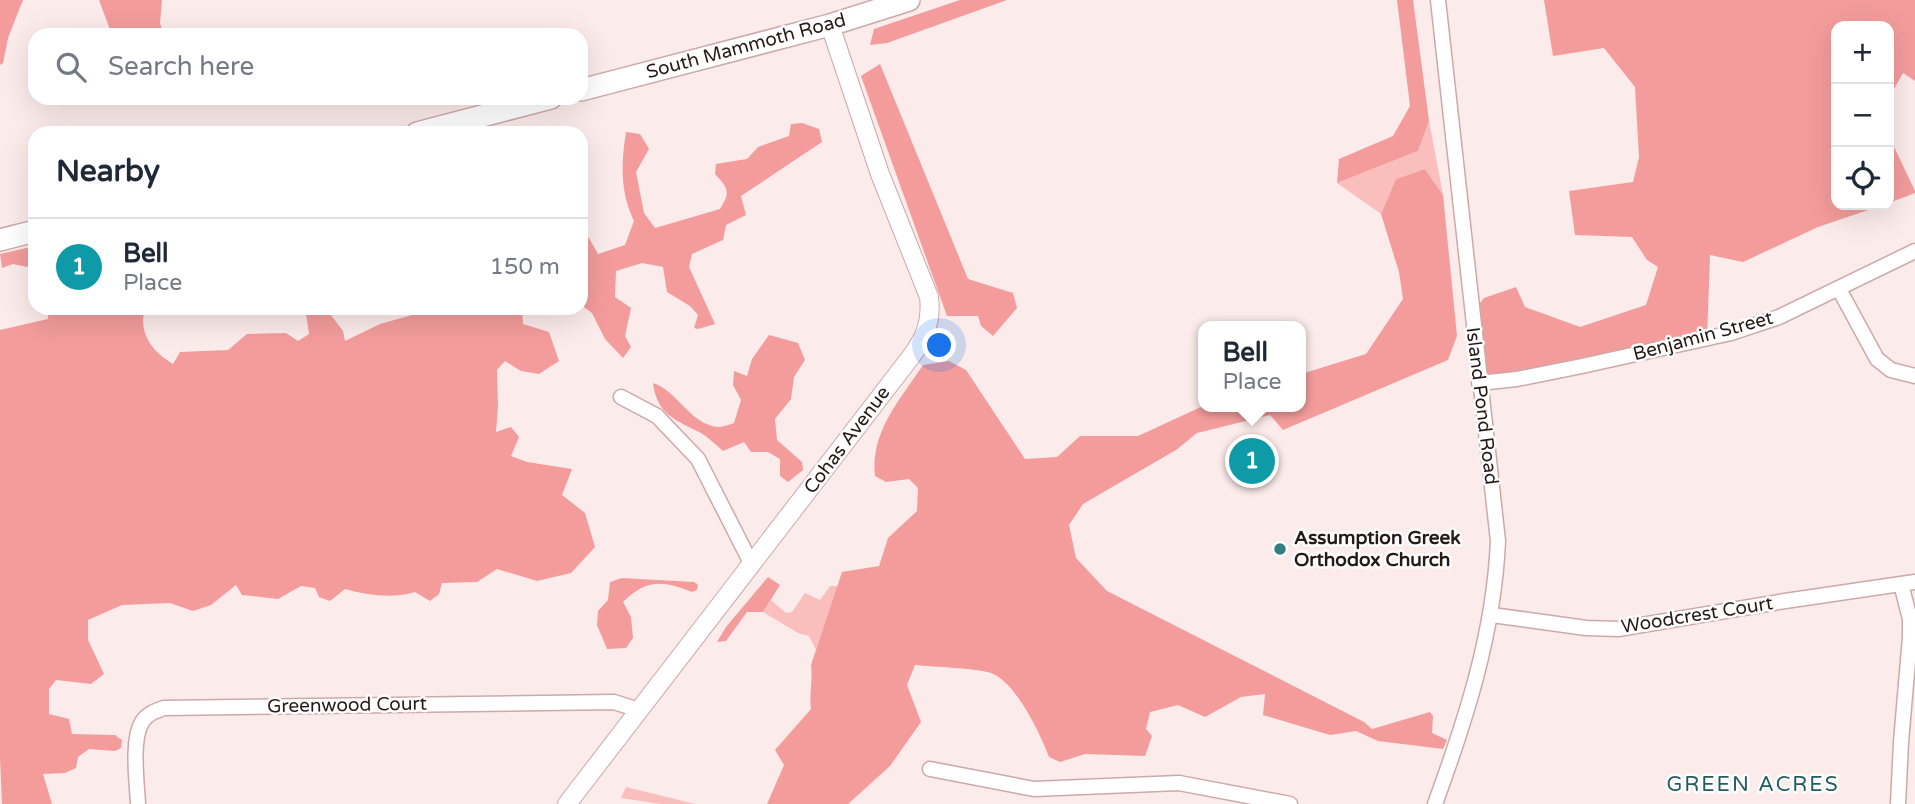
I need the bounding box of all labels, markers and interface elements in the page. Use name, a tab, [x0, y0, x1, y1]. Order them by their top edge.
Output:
street label: South Mammoth Road	[644, 9, 848, 83]
map controls	[1831, 21, 1894, 210]
button: +	[1831, 21, 1894, 84]
search box	[28, 28, 588, 105]
icon: search	[52, 48, 90, 86]
text: Search here	[108, 51, 254, 82]
button: −	[1831, 84, 1894, 147]
button: locate	[1831, 147, 1894, 210]
text: Nearby	[56, 153, 160, 190]
text: Bell	[123, 238, 169, 269]
text: 1	[72, 253, 86, 281]
text: 150 m	[490, 253, 560, 281]
text: Place	[123, 269, 182, 297]
street label: Benjamin Street	[1631, 307, 1775, 365]
popup	[1198, 321, 1306, 412]
street label: Island Pond Road	[1461, 326, 1503, 486]
your location	[922, 328, 956, 362]
text: Bell	[1222, 337, 1268, 368]
text: Place	[1222, 368, 1282, 396]
street label: Cohas Avenue	[799, 382, 895, 498]
pin: 1	[1229, 435, 1275, 487]
place label: Assumption Greek Orthodox Church	[1294, 527, 1461, 571]
marker: Assumption Greek Orthodox Church	[1272, 541, 1288, 557]
street label: Woodcrest Court	[1620, 592, 1774, 638]
street label: Greenwood Court	[267, 693, 427, 717]
district label: GREEN ACRES	[1666, 772, 1840, 797]

